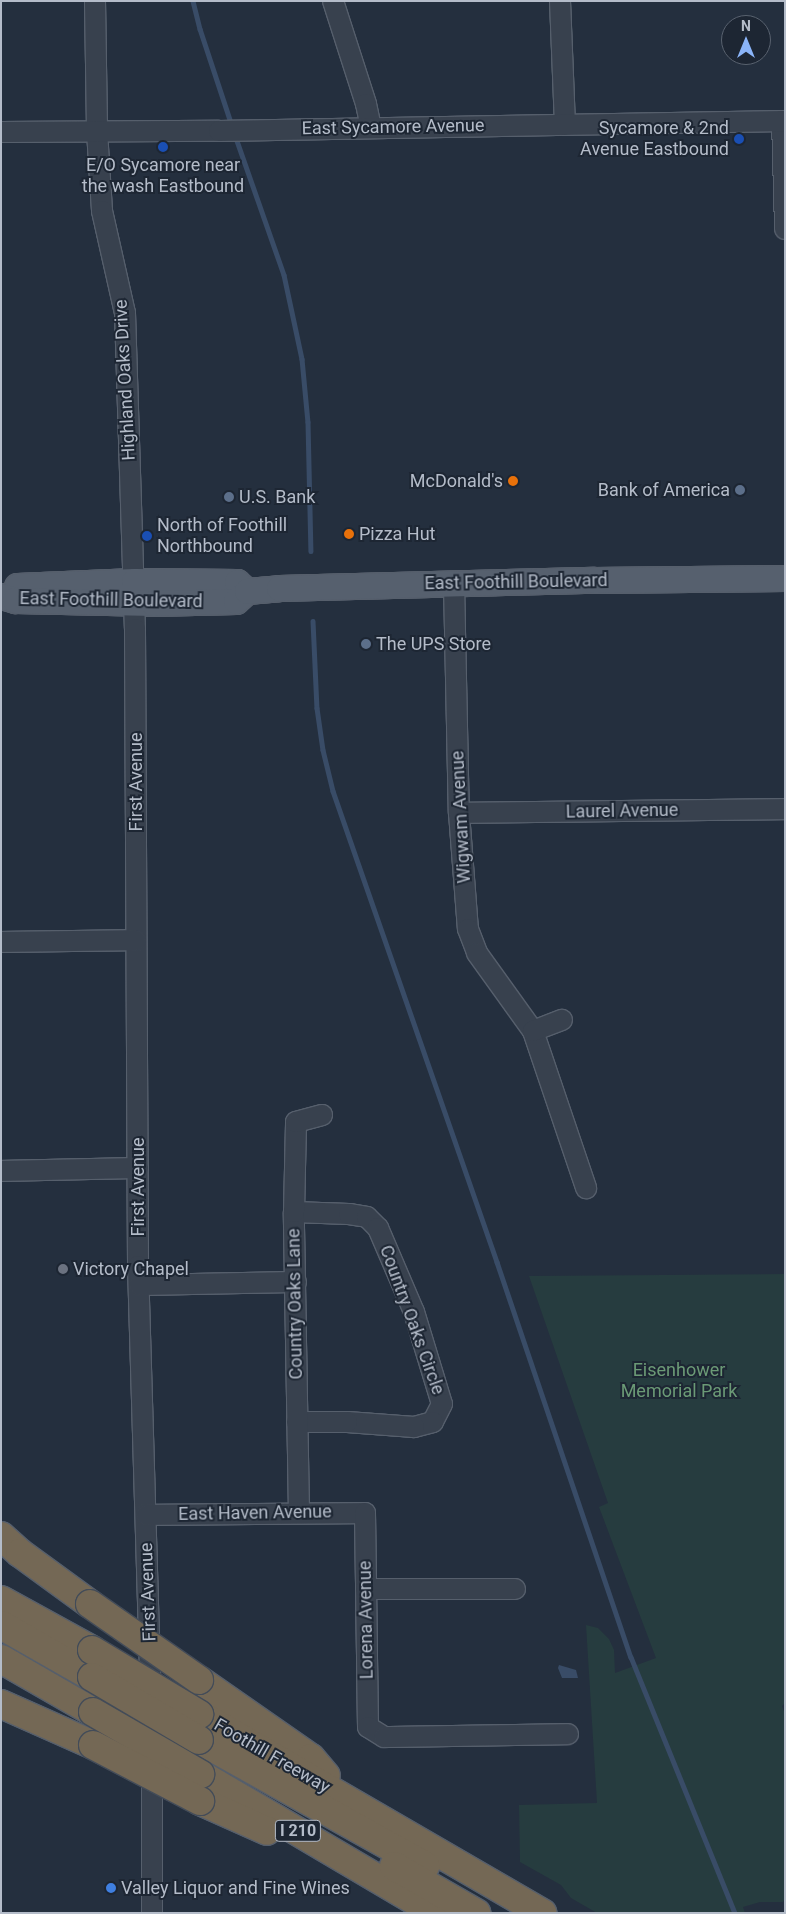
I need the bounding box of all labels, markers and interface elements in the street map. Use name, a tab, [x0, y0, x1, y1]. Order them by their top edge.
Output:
north arrow	[721, 15, 771, 65]
text: N	[741, 18, 751, 34]
street label: East Sycamore Avenue	[301, 115, 485, 139]
place label: Sycamore & 2nd Avenue Eastbound	[580, 118, 729, 160]
marker: Sycamore & 2nd Avenue Eastbound	[733, 133, 745, 145]
marker: E/O Sycamore near the wash Eastbound	[157, 141, 169, 153]
place label: E/O Sycamore near the wash Eastbound	[82, 155, 244, 198]
street label: Highland Oaks Drive	[110, 299, 140, 461]
place label: McDonald's	[410, 470, 503, 492]
marker: McDonald's	[507, 475, 519, 487]
place label: Bank of America	[598, 479, 730, 501]
marker: Bank of America	[734, 484, 746, 496]
place label: U.S. Bank	[239, 486, 315, 508]
marker: U.S. Bank	[223, 491, 235, 503]
place label: North of Foothill Northbound	[157, 515, 287, 558]
place label: Pizza Hut	[359, 523, 436, 545]
marker: Pizza Hut	[343, 528, 355, 540]
marker: North of Foothill Northbound	[141, 530, 153, 542]
street label: East Foothill Boulevard	[424, 570, 608, 594]
street label: East Foothill Boulevard	[19, 588, 203, 612]
place label: The UPS Store	[376, 633, 491, 655]
marker: The UPS Store	[360, 638, 372, 650]
street label: First Avenue	[125, 733, 147, 831]
street label: Wigwam Avenue	[447, 750, 475, 884]
street label: Laurel Avenue	[566, 799, 678, 823]
street label: First Avenue	[127, 1138, 149, 1236]
street label: Country Oaks Lane	[283, 1228, 307, 1380]
street label: Country Oaks Circle	[375, 1242, 449, 1398]
place label: Victory Chapel	[73, 1258, 189, 1280]
marker: Victory Chapel	[57, 1263, 69, 1275]
park label: Eisenhower Memorial Park	[621, 1360, 737, 1402]
street label: East Haven Avenue	[178, 1501, 332, 1525]
street label: First Avenue	[135, 1542, 161, 1642]
street label: Lorena Avenue	[354, 1561, 378, 1679]
street label: Foothill Freeway	[210, 1714, 334, 1798]
road number: I 210	[274, 1818, 322, 1844]
place label: Valley Liquor and Fine Wines	[121, 1877, 350, 1899]
marker: Valley Liquor and Fine Wines	[105, 1882, 117, 1894]

